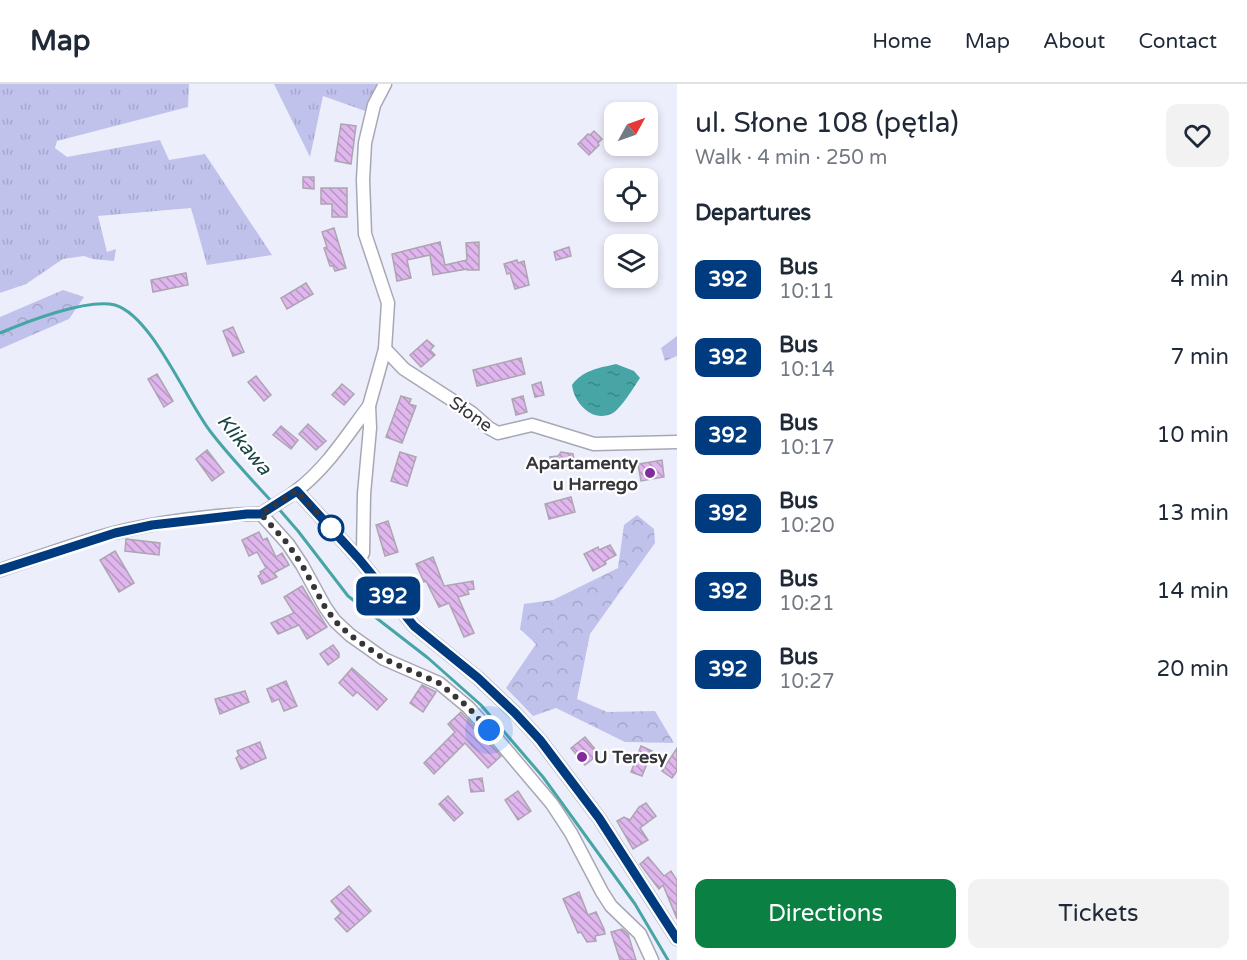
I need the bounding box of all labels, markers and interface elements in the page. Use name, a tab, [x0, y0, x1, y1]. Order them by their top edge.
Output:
text: Map	[30, 24, 90, 58]
text: Home	[872, 29, 932, 54]
text: Map	[965, 29, 1010, 54]
text: About	[1043, 29, 1105, 54]
text: Contact	[1138, 29, 1217, 54]
north arrow	[604, 102, 658, 156]
map controls	[604, 102, 658, 288]
button: heart	[1166, 104, 1229, 167]
text: ul. Słone 108 (pętla)	[695, 106, 959, 140]
text: Walk · 4 min · 250 m	[695, 146, 887, 170]
button: locate	[604, 168, 658, 222]
text: Departures	[695, 200, 811, 226]
button: layers	[604, 234, 658, 288]
text: Bus	[779, 254, 818, 280]
text: 4 min	[1170, 266, 1229, 292]
text: 392	[708, 267, 748, 292]
text: 10:11	[779, 280, 834, 304]
text: Bus	[779, 332, 818, 358]
text: 7 min	[1170, 344, 1229, 370]
text: 392	[708, 345, 748, 370]
text: 10:14	[779, 358, 834, 382]
street label: Słone	[445, 391, 497, 437]
water label: Klikawa	[212, 410, 277, 481]
text: Bus	[779, 410, 818, 436]
text: 10 min	[1157, 422, 1229, 448]
text: 392	[708, 423, 748, 448]
text: 10:17	[779, 436, 834, 460]
place label: Apartamenty u Harrego	[525, 452, 638, 495]
marker: Apartamenty u Harrego	[643, 466, 657, 480]
text: Bus	[779, 488, 818, 514]
text: 13 min	[1157, 500, 1229, 526]
text: 392	[708, 501, 748, 526]
text: 10:20	[779, 514, 834, 538]
unlabelled marker	[318, 515, 344, 541]
text: Bus	[779, 566, 818, 592]
line badge: 392	[354, 576, 422, 616]
text: 14 min	[1157, 578, 1229, 604]
text: 392	[708, 579, 748, 604]
text: 392	[368, 584, 408, 609]
text: 10:21	[779, 592, 834, 616]
text: Bus	[779, 644, 818, 670]
text: 20 min	[1157, 656, 1229, 682]
text: 392	[708, 657, 748, 682]
text: 10:27	[779, 670, 834, 694]
your location	[474, 715, 504, 745]
place label: U Teresy	[594, 746, 668, 768]
marker: U Teresy	[575, 750, 589, 764]
button: Directions	[695, 879, 956, 948]
button: Tickets	[968, 879, 1229, 948]

